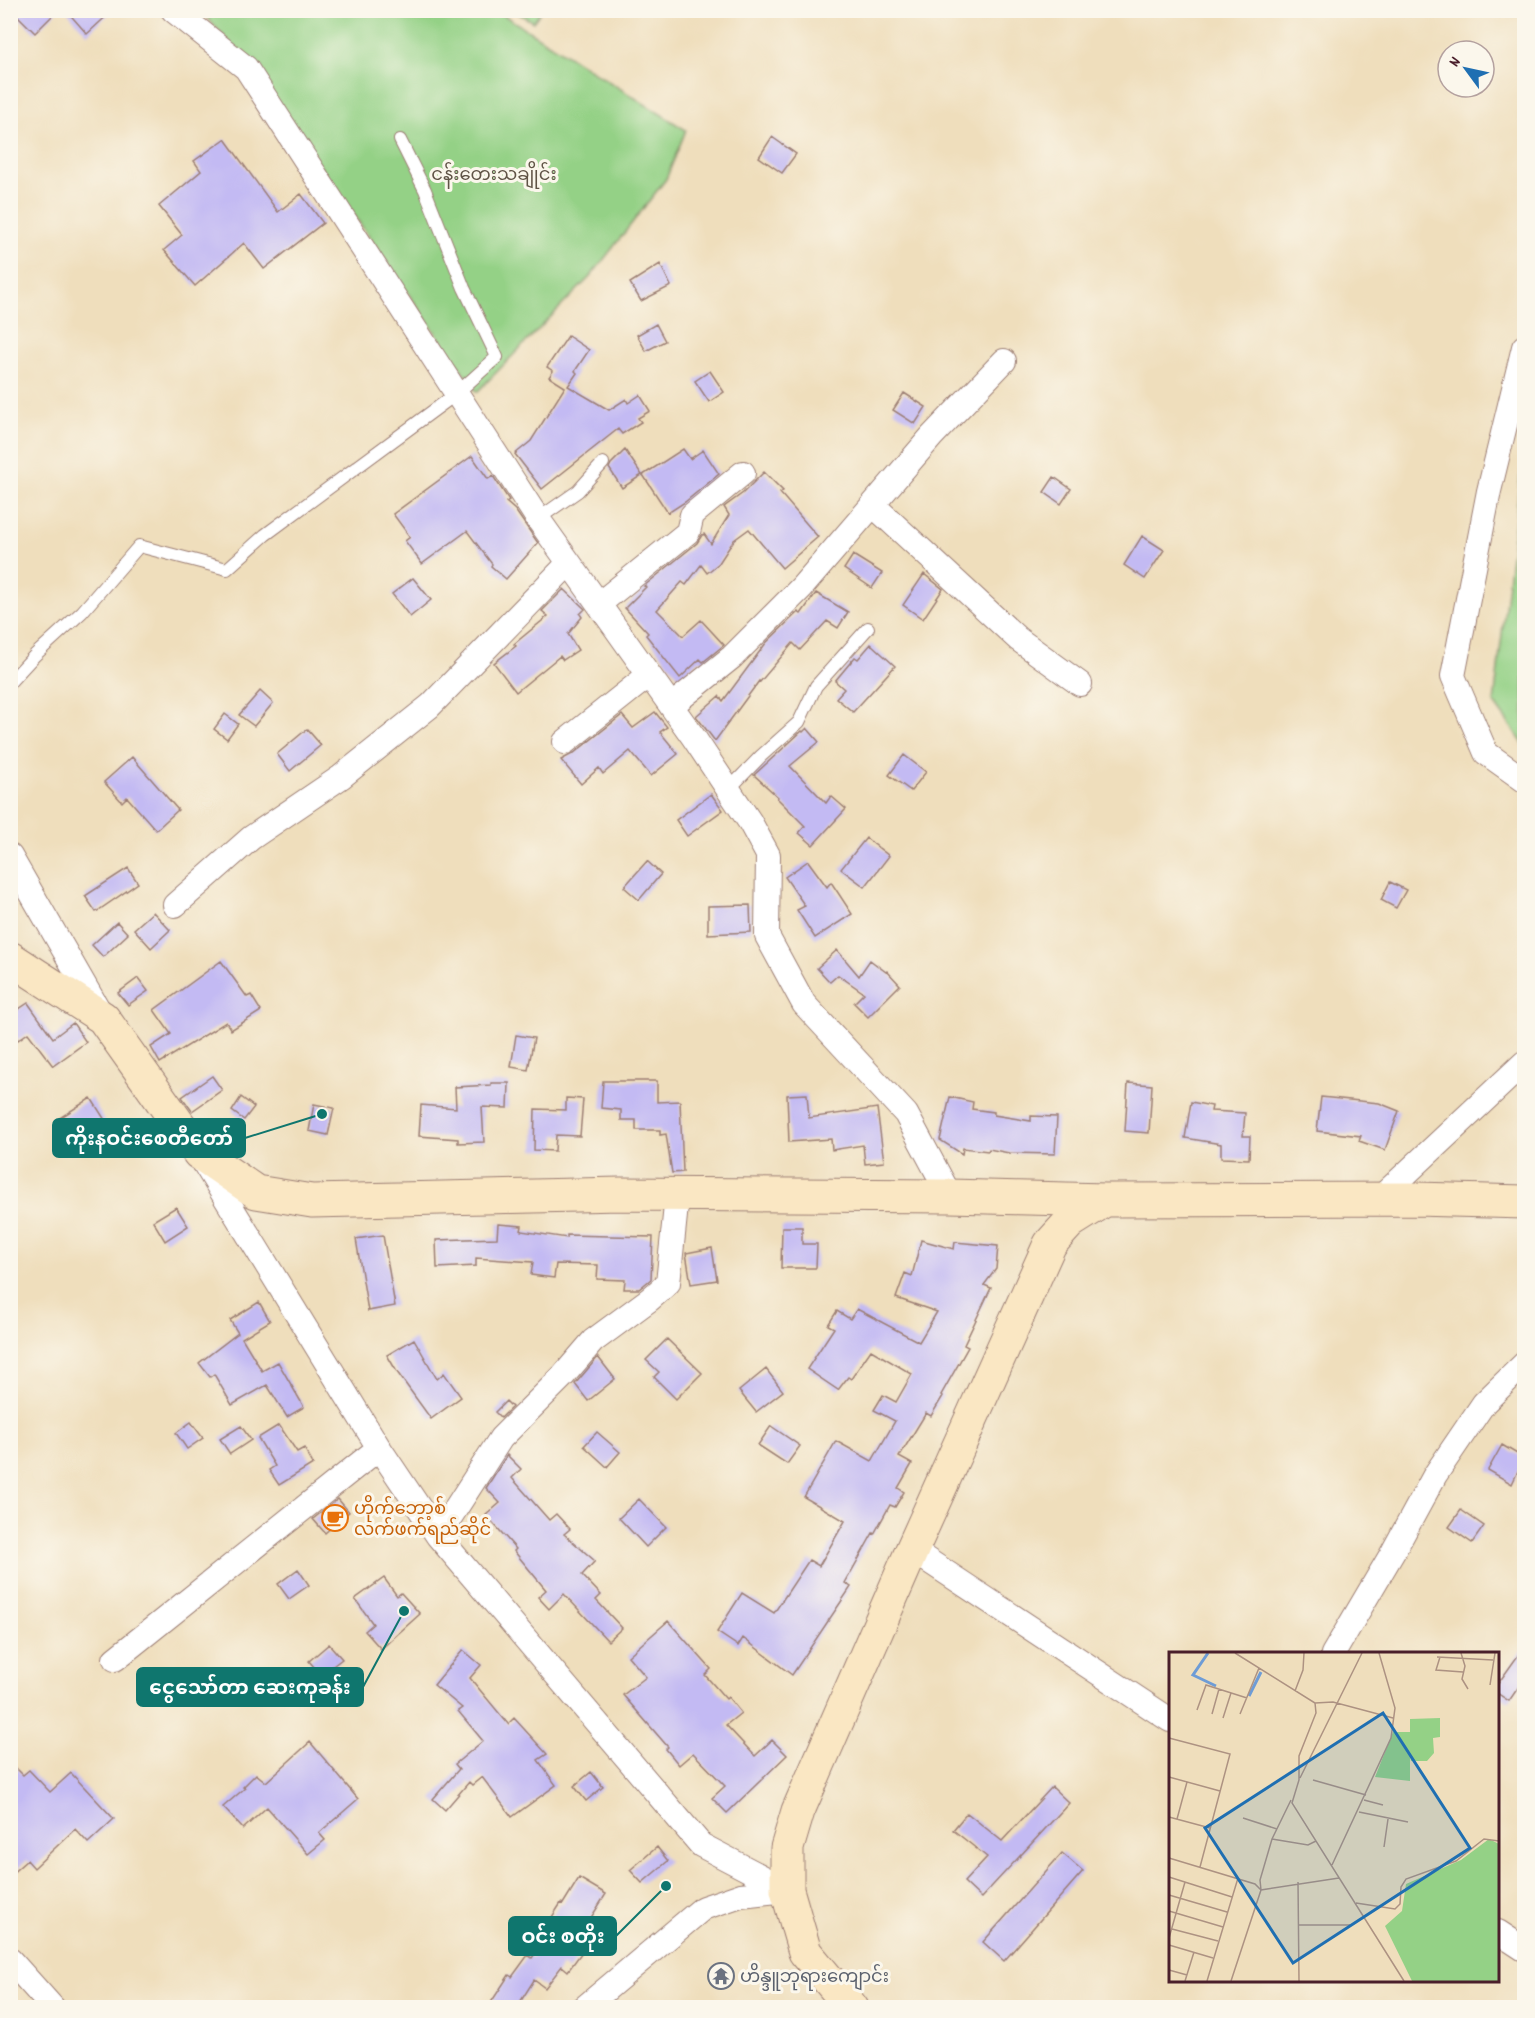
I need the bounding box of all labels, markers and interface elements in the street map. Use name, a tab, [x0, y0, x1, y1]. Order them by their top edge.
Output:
north arrow	[1436, 39, 1496, 99]
text: N	[1444, 53, 1467, 72]
park label: ငန်းတေးသချိုင်း	[431, 160, 557, 189]
callout: ကိုးနဝင်းစေတီတော်	[53, 1119, 245, 1157]
text: ကိုးနဝင်းစေတီတော်	[65, 1125, 233, 1155]
place label: ဟိုက်ဘော့စ် လက်ဖက်ရည်ဆိုင်	[354, 1494, 491, 1544]
cafe icon: ဟိုက်ဘော့စ် လက်ဖက်ရည်ဆိုင်	[320, 1503, 350, 1533]
inset map	[1169, 1652, 1499, 1982]
callout: ငွေသော်တာ ဆေးကုခန်း	[137, 1668, 363, 1706]
text: ငွေသော်တာ ဆေးကုခန်း	[149, 1674, 351, 1704]
callout: ဝင်း စတိုး	[509, 1917, 616, 1955]
text: ဝင်း စတိုး	[521, 1923, 605, 1953]
temple icon: ဟိန္ဒူဘုရားကျောင်း	[706, 1961, 736, 1991]
place label: ဟိန္ဒူဘုရားကျောင်း	[740, 1962, 889, 1991]

